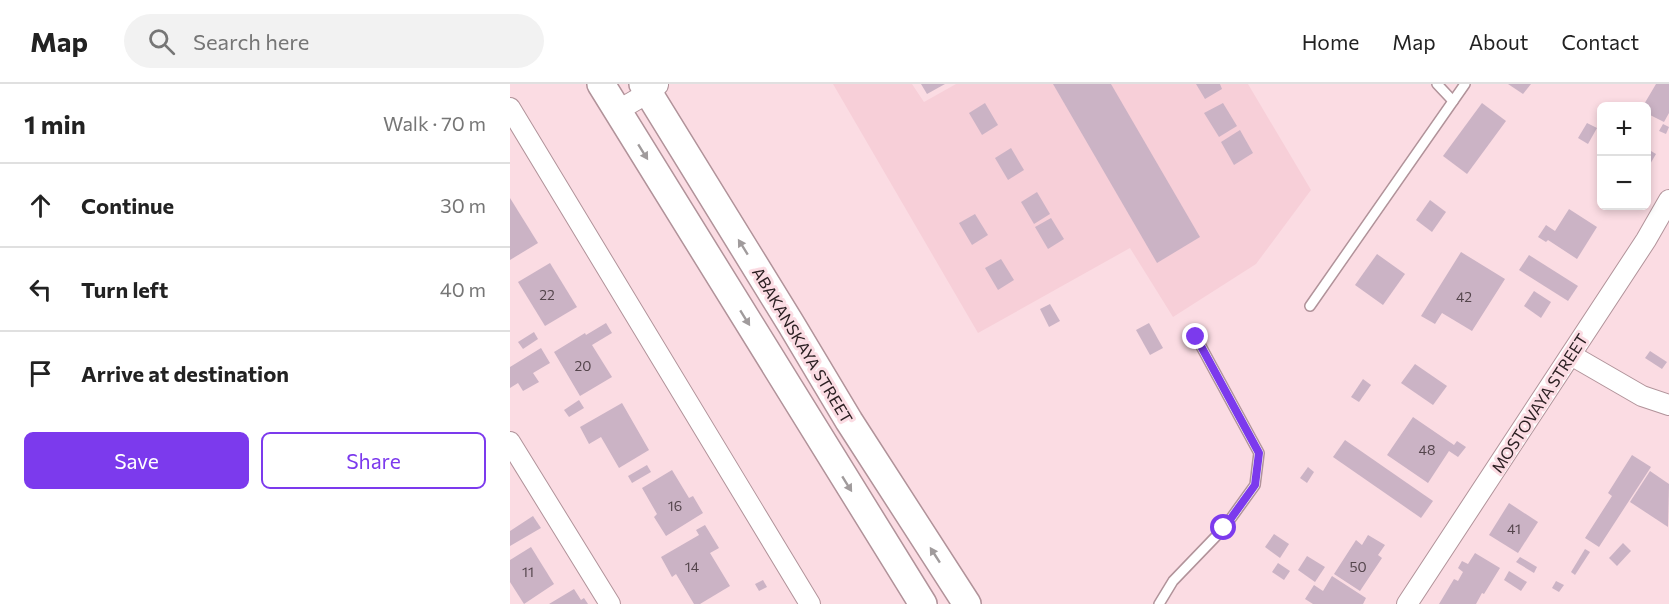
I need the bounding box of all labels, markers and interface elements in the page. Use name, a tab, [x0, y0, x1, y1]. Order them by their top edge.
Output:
search box	[124, 14, 544, 68]
text: Map	[30, 24, 88, 58]
icon: search	[145, 25, 178, 58]
text: Search here	[193, 28, 309, 55]
text: Home	[1302, 29, 1359, 54]
text: Map	[1392, 29, 1436, 54]
text: About	[1469, 29, 1528, 54]
text: Contact	[1561, 29, 1639, 54]
map controls	[1597, 102, 1651, 210]
button: +	[1597, 102, 1651, 156]
text: 1 min	[24, 108, 86, 139]
text: Walk · 70 m	[383, 111, 486, 135]
one-way arrow	[637, 144, 648, 160]
button: −	[1597, 156, 1651, 210]
icon: ahead	[24, 189, 57, 222]
text: Continue	[81, 192, 174, 219]
text: 30 m	[440, 193, 486, 217]
one-way arrow	[738, 239, 749, 255]
street label: ABAKANSKAYA STREET	[749, 264, 857, 426]
icon: left	[24, 273, 57, 306]
text: Turn left	[81, 276, 168, 303]
text: 40 m	[440, 277, 486, 301]
house number: 22	[539, 286, 555, 303]
house number: 42	[1456, 288, 1472, 305]
one-way arrow	[739, 310, 750, 326]
route end	[1182, 323, 1208, 349]
street label: MOSTOVAYA STREET	[1487, 330, 1591, 476]
icon: arrive	[24, 357, 57, 390]
house number: 20	[575, 357, 591, 374]
text: Arrive at destination	[81, 360, 289, 387]
button: Save	[24, 432, 249, 489]
button: Share	[261, 432, 486, 489]
house number: 48	[1419, 441, 1435, 458]
one-way arrow	[842, 476, 853, 492]
house number: 16	[668, 497, 682, 514]
route start	[1210, 514, 1236, 540]
house number: 41	[1507, 520, 1521, 537]
one-way arrow	[930, 547, 941, 563]
house number: 14	[685, 558, 700, 575]
house number: 50	[1349, 558, 1367, 575]
house number: 11	[522, 563, 534, 580]

